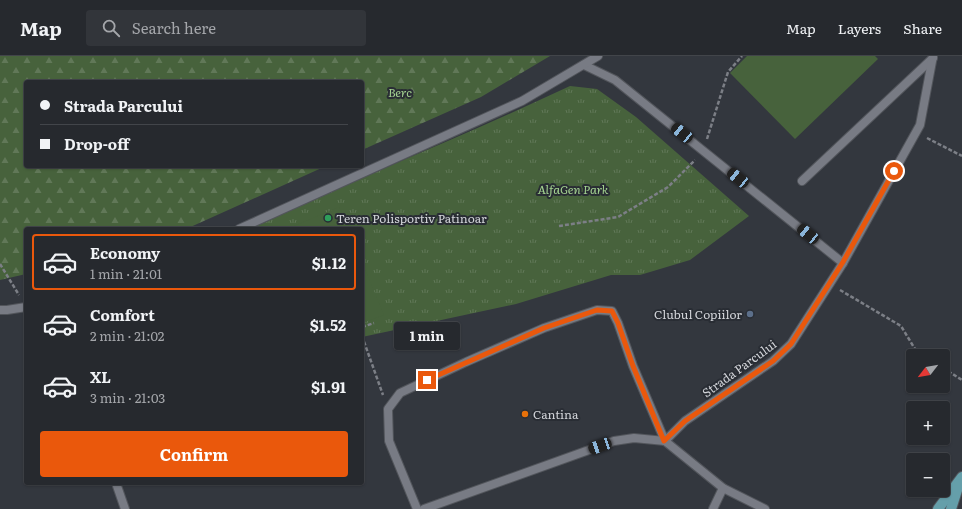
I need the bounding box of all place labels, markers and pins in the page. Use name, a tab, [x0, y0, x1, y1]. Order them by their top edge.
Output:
place label: Teren Polisportiv Patinoar	[336, 209, 487, 227]
marker: Teren Polisportiv Patinoar	[323, 213, 333, 223]
place label: Clubul Copiilor	[654, 305, 742, 323]
marker: Clubul Copiilor	[745, 309, 755, 319]
place label: Cantina	[533, 405, 579, 423]
marker: Cantina	[520, 409, 530, 419]

